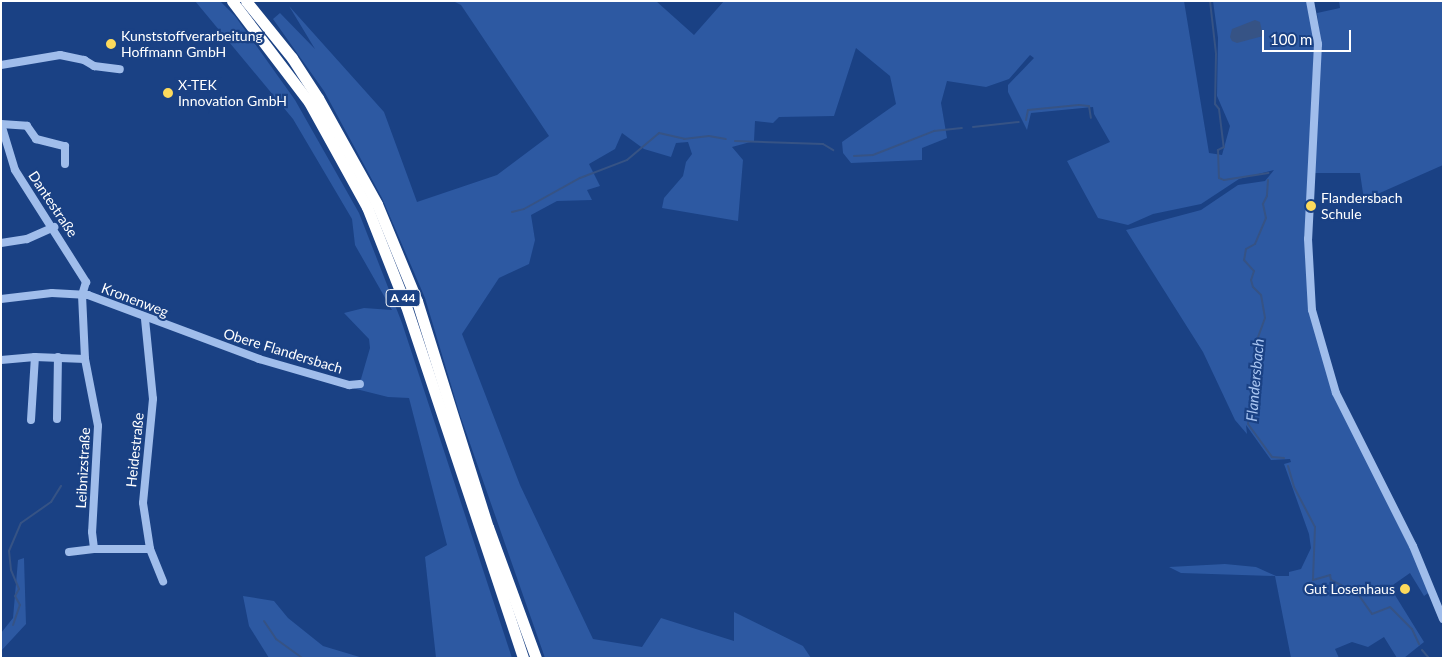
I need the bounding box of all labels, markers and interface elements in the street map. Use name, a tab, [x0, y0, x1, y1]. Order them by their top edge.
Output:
scale bar	[1264, 20, 1353, 52]
place label: Kunststoffverarbeitung Hoffmann GmbH	[121, 28, 263, 60]
text: 100 m	[1270, 30, 1312, 48]
marker: Kunststoffverarbeitung Hoffmann GmbH	[105, 38, 117, 50]
place label: X-TEK Innovation GmbH	[178, 77, 287, 110]
marker: X-TEK Innovation GmbH	[162, 87, 174, 99]
street label: Dantestraße	[25, 168, 81, 240]
place label: Flandersbach Schule	[1321, 190, 1403, 222]
marker: Flandersbach Schule	[1305, 200, 1317, 212]
street label: Kronenweg	[99, 280, 171, 320]
road number: A 44	[384, 288, 422, 308]
street label: Obere Flandersbach	[221, 325, 345, 377]
water label: Flandersbach	[1242, 338, 1268, 422]
street label: Heidestraße	[123, 412, 147, 488]
street label: Leibnizstraße	[72, 427, 94, 509]
place label: Gut Losenhaus	[1304, 581, 1395, 597]
marker: Gut Losenhaus	[1399, 583, 1411, 595]

